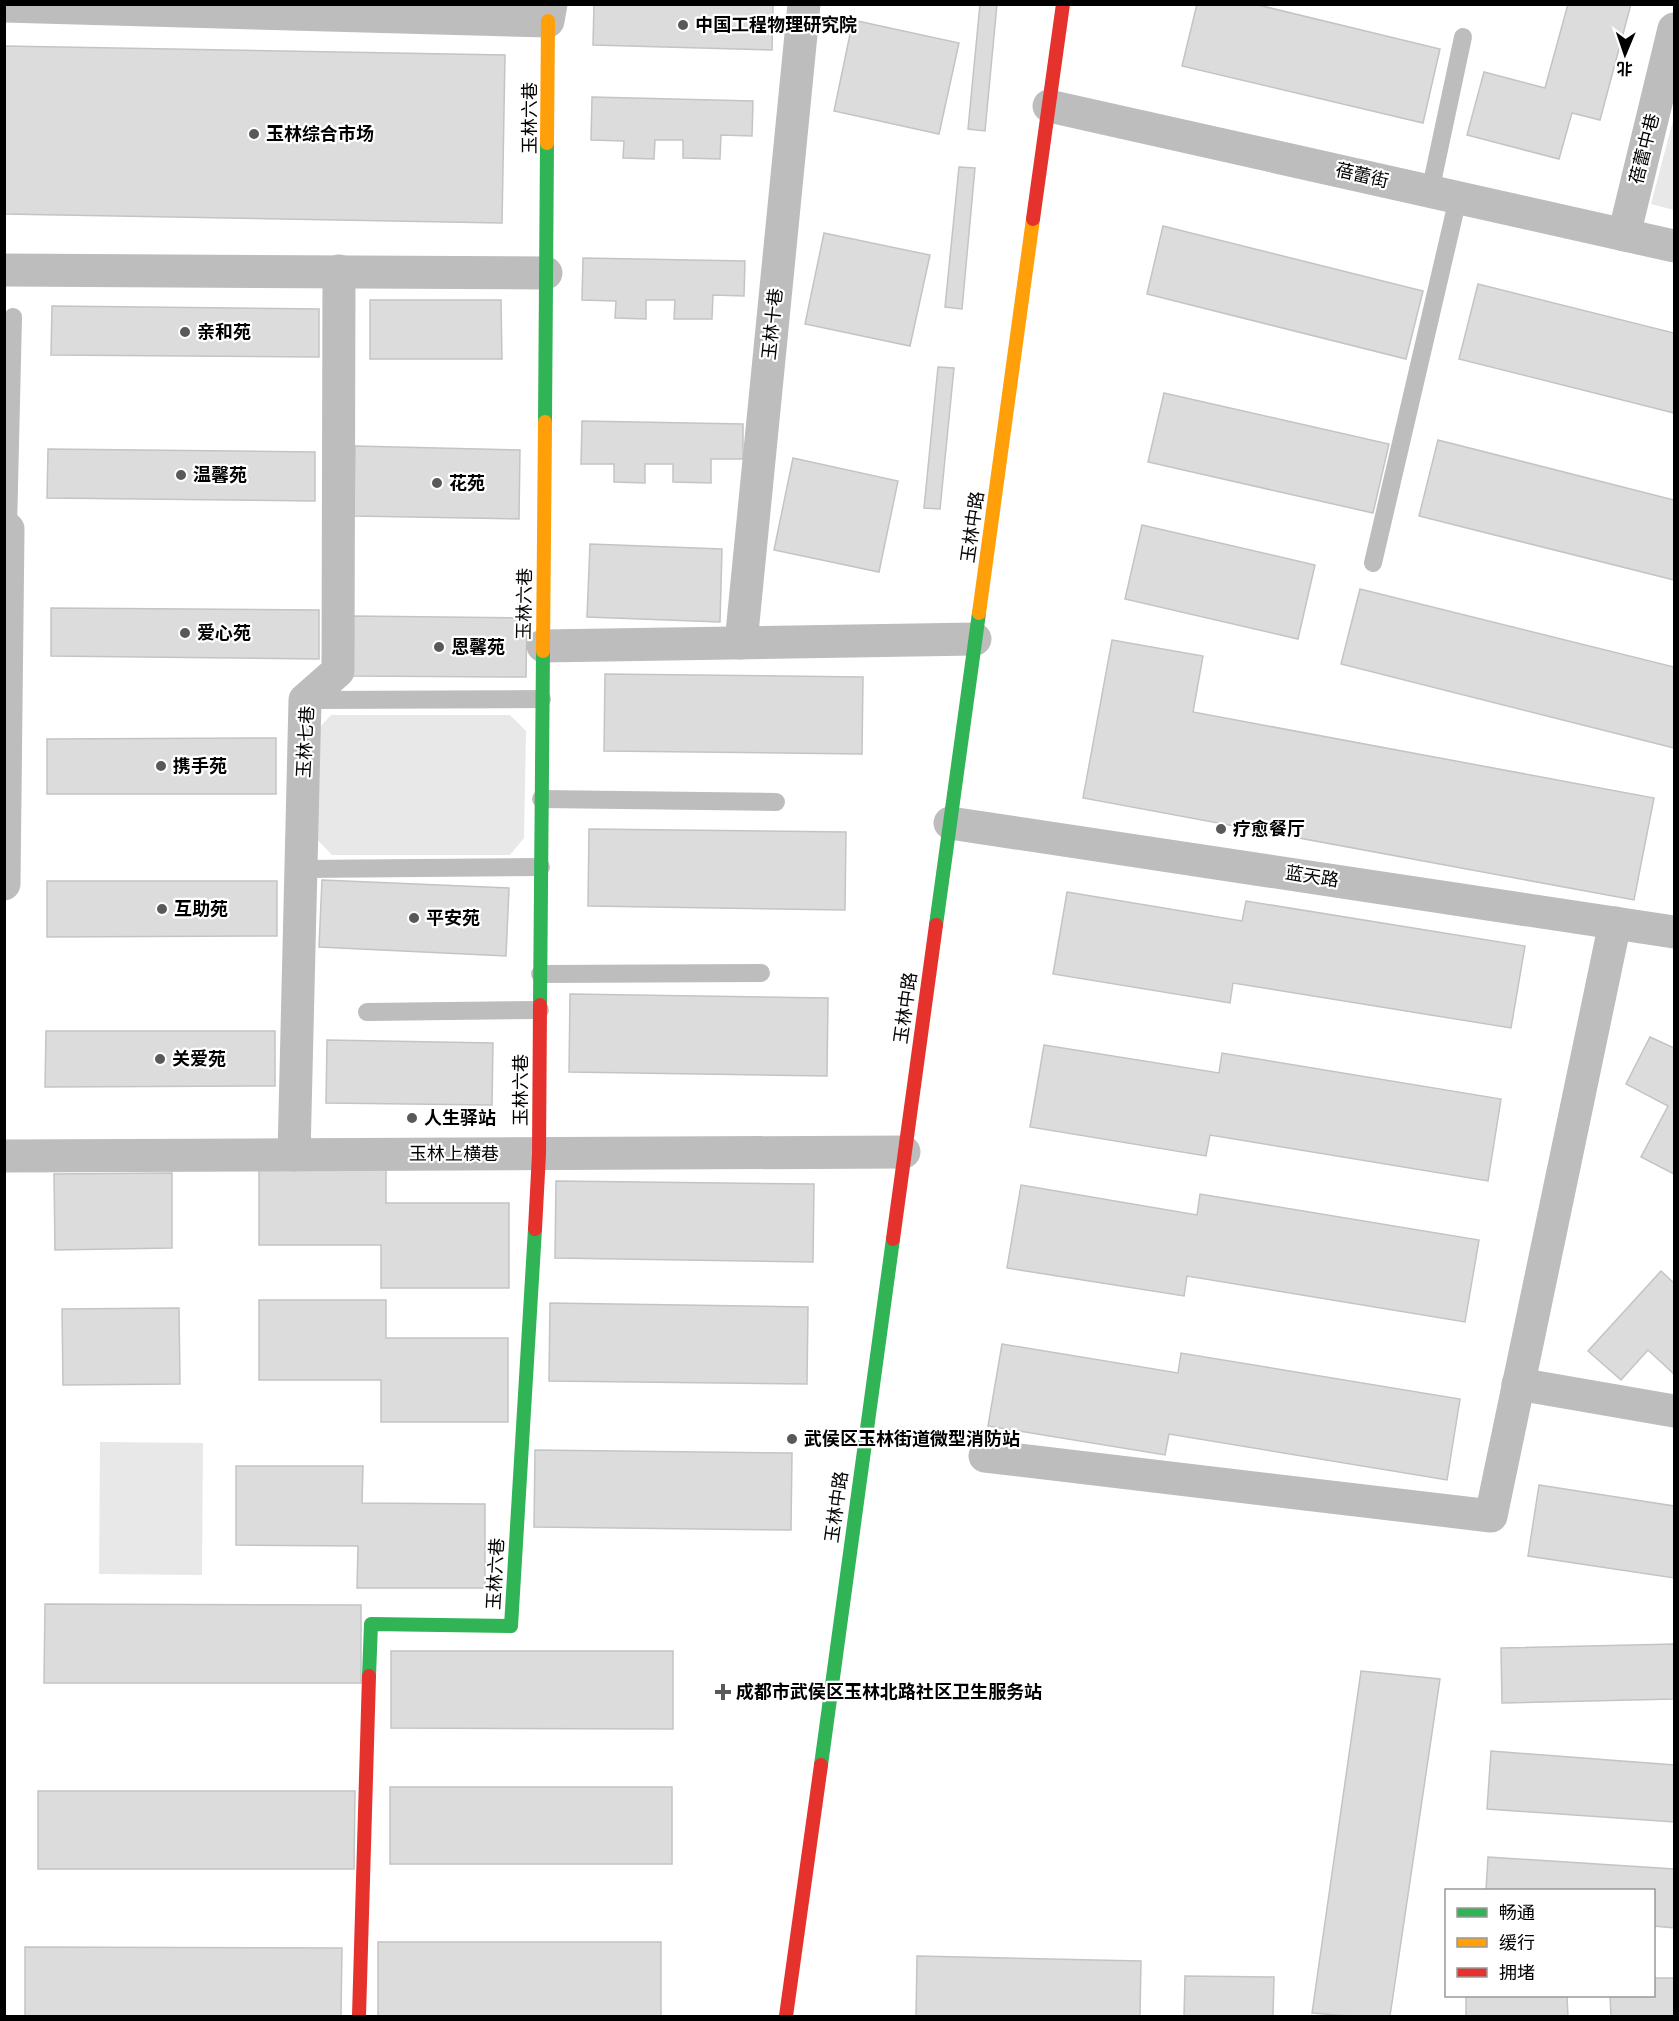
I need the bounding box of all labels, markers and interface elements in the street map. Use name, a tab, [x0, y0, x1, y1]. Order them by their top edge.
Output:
place label: 中国工程物理研究院	[695, 13, 857, 38]
marker: 中国工程物理研究院	[676, 18, 690, 32]
north arrow	[1595, 24, 1655, 84]
text: 北	[1616, 57, 1633, 79]
street label: 玉林六巷	[518, 82, 543, 154]
street label: 蓓蕾中巷	[1624, 111, 1666, 187]
place label: 玉林综合市场	[266, 122, 374, 147]
marker: 玉林综合市场	[247, 127, 261, 141]
street label: 蓓蕾街	[1333, 158, 1391, 194]
street label: 玉林十巷	[757, 287, 789, 361]
place label: 亲和苑	[197, 320, 251, 345]
marker: 亲和苑	[178, 325, 192, 339]
place label: 温馨苑	[193, 463, 247, 488]
marker: 温馨苑	[174, 468, 188, 482]
place label: 花苑	[449, 471, 485, 496]
marker: 花苑	[430, 476, 444, 490]
street label: 玉林中路	[956, 490, 990, 564]
street label: 玉林六巷	[512, 568, 538, 640]
place label: 爱心苑	[197, 621, 251, 646]
marker: 爱心苑	[178, 626, 192, 640]
place label: 恩馨苑	[451, 635, 505, 660]
marker: 恩馨苑	[432, 640, 446, 654]
street label: 玉林七巷	[292, 705, 320, 779]
place label: 携手苑	[173, 754, 227, 779]
marker: 携手苑	[154, 759, 168, 773]
place label: 疗愈餐厅	[1233, 817, 1305, 842]
marker: 疗愈餐厅	[1214, 822, 1228, 836]
street label: 蓝天路	[1283, 860, 1341, 894]
place label: 互助苑	[174, 897, 228, 922]
marker: 互助苑	[155, 902, 169, 916]
place label: 平安苑	[426, 906, 480, 931]
marker: 平安苑	[407, 911, 421, 925]
street label: 玉林中路	[889, 971, 923, 1045]
place label: 关爱苑	[172, 1047, 226, 1072]
marker: 关爱苑	[153, 1052, 167, 1066]
street label: 玉林六巷	[509, 1054, 534, 1126]
place label: 人生驿站	[424, 1106, 496, 1131]
marker: 人生驿站	[405, 1111, 419, 1125]
street label: 玉林上横巷	[409, 1142, 499, 1167]
place label: 武侯区玉林街道微型消防站	[804, 1427, 1020, 1452]
marker: 武侯区玉林街道微型消防站	[785, 1432, 799, 1446]
street label: 玉林中路	[820, 1470, 854, 1544]
street label: 玉林六巷	[482, 1537, 510, 1611]
place label: 成都市武侯区玉林北路社区卫生服务站	[736, 1680, 1042, 1705]
marker: 成都市武侯区玉林北路社区卫生服务站	[714, 1683, 732, 1701]
legend	[1445, 1889, 1655, 1997]
text: 畅通	[1499, 1901, 1535, 1926]
text: 缓行	[1499, 1931, 1535, 1956]
text: 拥堵	[1499, 1961, 1535, 1986]

